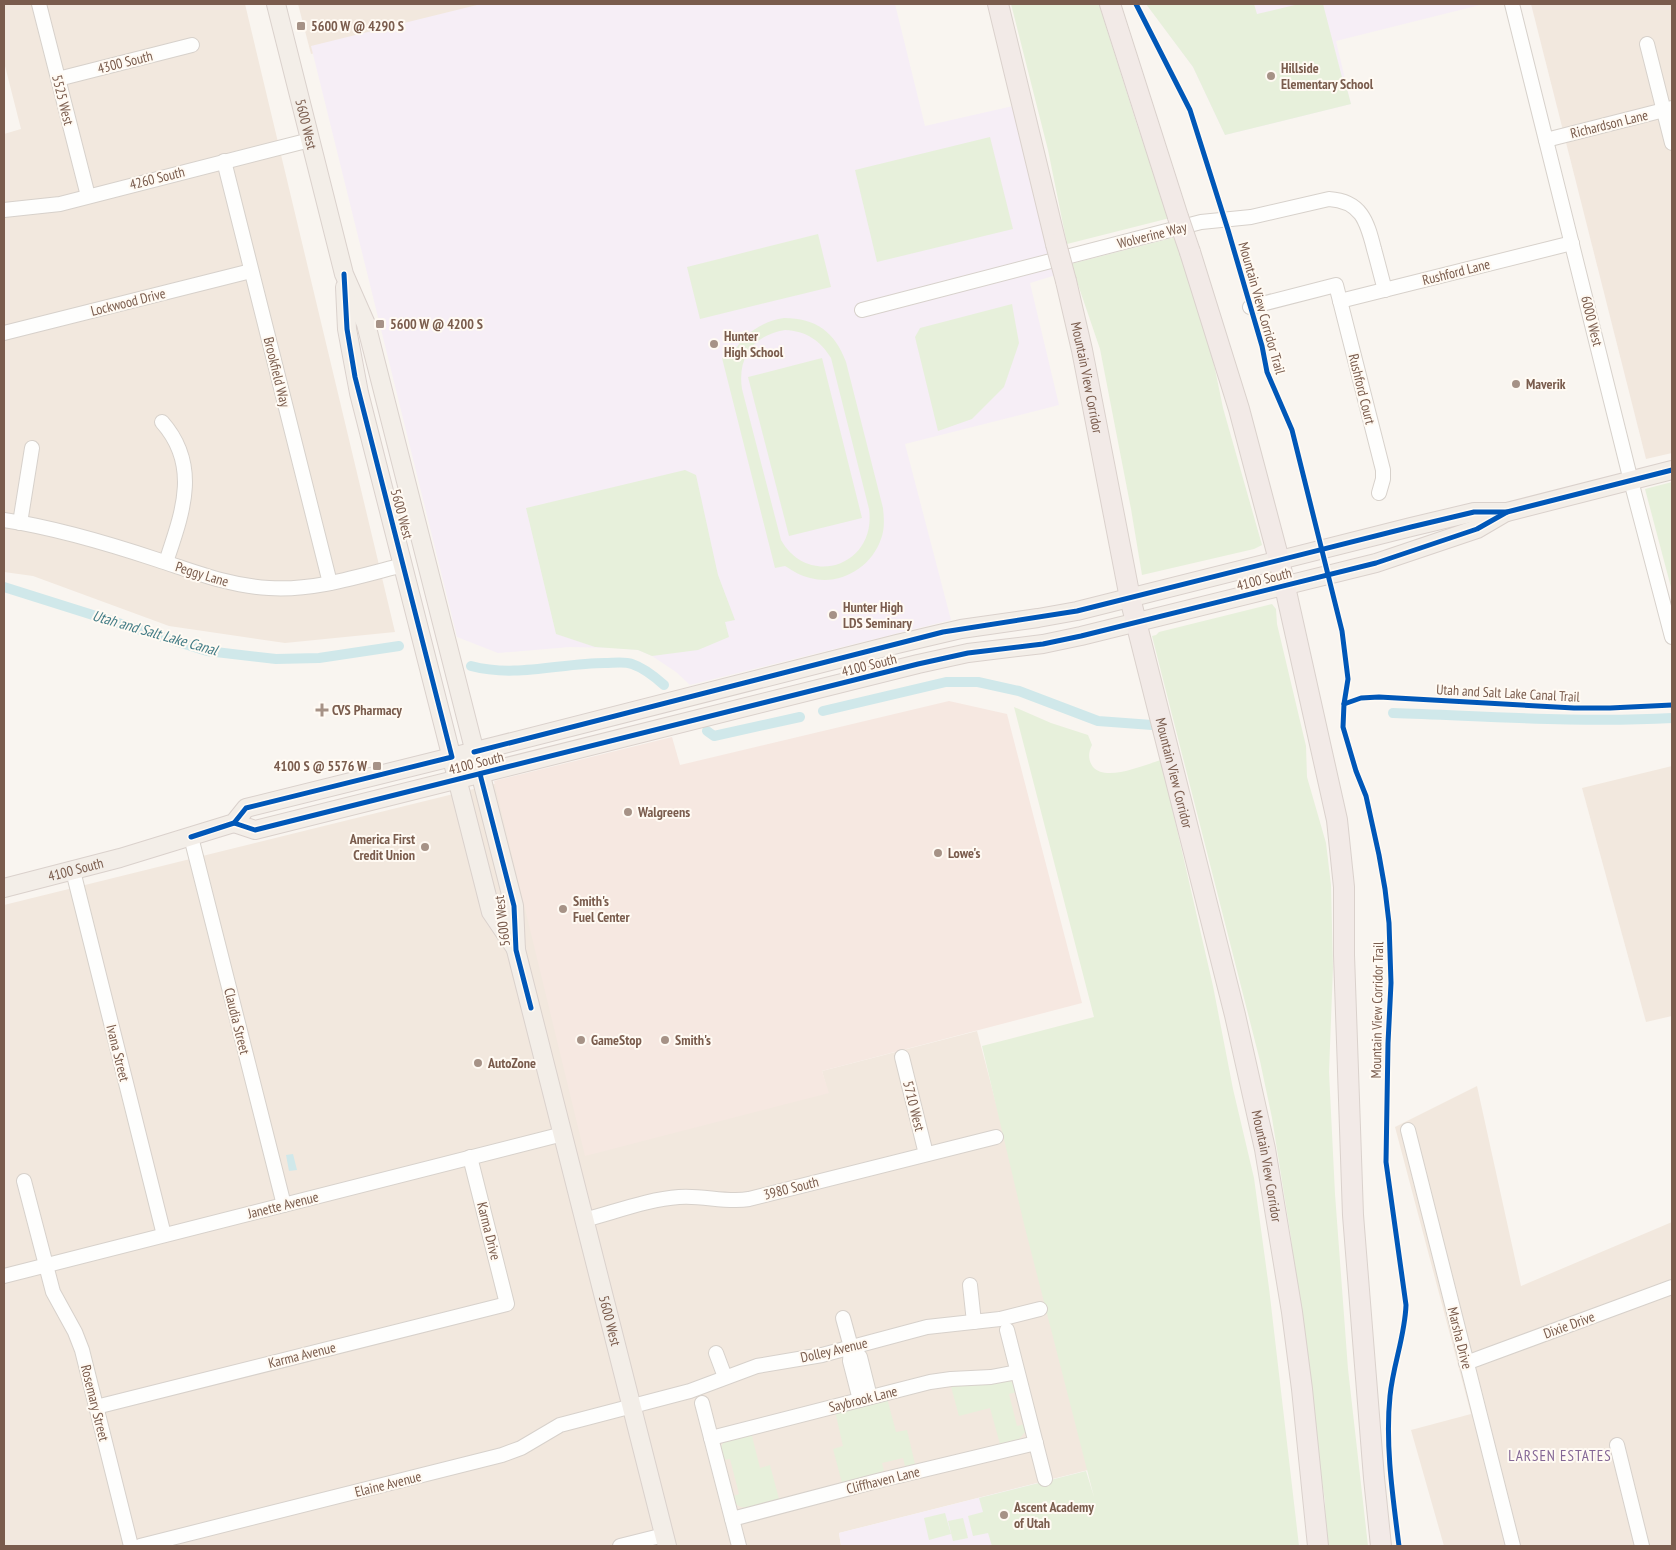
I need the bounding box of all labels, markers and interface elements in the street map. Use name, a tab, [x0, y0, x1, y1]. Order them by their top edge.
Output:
place label: 5600 W @ 4290 S	[311, 17, 404, 35]
marker: 5600 W @ 4290 S	[295, 20, 307, 32]
street label: 4300 South	[96, 46, 154, 78]
place label: Hillside Elementary School	[1281, 59, 1374, 93]
marker: Hillside Elementary School	[1265, 70, 1277, 82]
street label: 5525 West	[48, 73, 78, 127]
street label: 5600 West	[291, 97, 321, 151]
street label: Richardson Lane	[1568, 106, 1650, 142]
street label: 4260 South	[128, 162, 186, 194]
street label: Wolverine Way	[1115, 218, 1189, 252]
street label: Mountain View Corridor Trail	[1235, 240, 1290, 377]
street label: Rushford Lane	[1420, 255, 1492, 289]
street label: Lockwood Drive	[89, 284, 167, 320]
street label: 6000 West	[1577, 294, 1607, 348]
place label: 5600 W @ 4200 S	[390, 315, 483, 333]
marker: 5600 W @ 4200 S	[374, 318, 386, 330]
street label: Mountain View Corridor	[1067, 320, 1107, 435]
place label: Hunter High School	[724, 327, 784, 361]
street label: Brookfield Way	[260, 335, 295, 410]
marker: Hunter High School	[708, 338, 720, 350]
street label: Rushford Court	[1345, 352, 1380, 426]
place label: Maverik	[1526, 375, 1566, 393]
marker: Maverik	[1510, 378, 1522, 390]
street label: 5600 West	[387, 487, 417, 541]
street label: Peggy Lane	[173, 557, 231, 591]
street label: 4100 South	[1235, 563, 1293, 595]
place label: Hunter High LDS Seminary	[843, 598, 912, 632]
water label: Utah and Salt Lake Canal	[91, 606, 221, 660]
marker: Hunter High LDS Seminary	[827, 609, 839, 621]
street label: 4100 South	[840, 649, 898, 681]
street label: Utah and Salt Lake Canal Trail	[1436, 680, 1581, 706]
place label: CVS Pharmacy	[332, 701, 402, 719]
marker: CVS Pharmacy	[316, 704, 328, 716]
street label: Mountain View Corridor	[1152, 716, 1197, 830]
street label: 4100 South	[447, 747, 505, 779]
place label: 4100 S @ 5576 W	[274, 757, 368, 775]
marker: 4100 S @ 5576 W	[371, 760, 383, 772]
place label: Walgreens	[637, 803, 690, 821]
marker: Walgreens	[622, 806, 634, 818]
place label: America First Credit Union	[349, 830, 415, 864]
marker: America First Credit Union	[419, 841, 431, 853]
place label: Lowe's	[948, 844, 980, 862]
marker: Lowe's	[932, 847, 944, 859]
street label: 4100 South	[46, 854, 105, 885]
place label: Smith's Fuel Center	[573, 892, 631, 926]
street label: 5600 West	[490, 894, 514, 948]
marker: Smith's Fuel Center	[557, 903, 569, 915]
street label: Mountain View Corridor Trail	[1367, 941, 1387, 1079]
street label: Claudia Street	[220, 986, 254, 1056]
street label: Ivana Street	[102, 1023, 134, 1083]
place label: GameStop	[591, 1031, 642, 1049]
place label: Smith's	[675, 1031, 711, 1049]
marker: GameStop	[575, 1034, 587, 1046]
marker: Smith's	[659, 1034, 671, 1046]
place label: AutoZone	[487, 1054, 536, 1072]
marker: AutoZone	[472, 1057, 484, 1069]
street label: 5710 West	[899, 1079, 929, 1133]
street label: Mountain View Corridor	[1248, 1108, 1286, 1224]
street label: 3980 South	[762, 1172, 820, 1204]
street label: Janette Avenue	[245, 1187, 320, 1223]
street label: Karma Drive	[473, 1200, 505, 1262]
street label: 5600 West	[595, 1294, 625, 1348]
street label: Marsha Drive	[1444, 1305, 1476, 1371]
street label: Dixie Drive	[1541, 1307, 1597, 1343]
street label: Dolley Avenue	[799, 1333, 870, 1366]
street label: Karma Avenue	[266, 1338, 338, 1372]
street label: Rosemary Street	[77, 1363, 113, 1443]
street label: Saybrook Lane	[827, 1382, 899, 1416]
district label: LARSEN ESTATES	[1508, 1446, 1612, 1465]
street label: Cliffhaven Lane	[844, 1462, 922, 1498]
street label: Elaine Avenue	[353, 1467, 423, 1501]
place label: Ascent Academy of Utah	[1013, 1498, 1094, 1532]
marker: Ascent Academy of Utah	[998, 1509, 1010, 1521]

